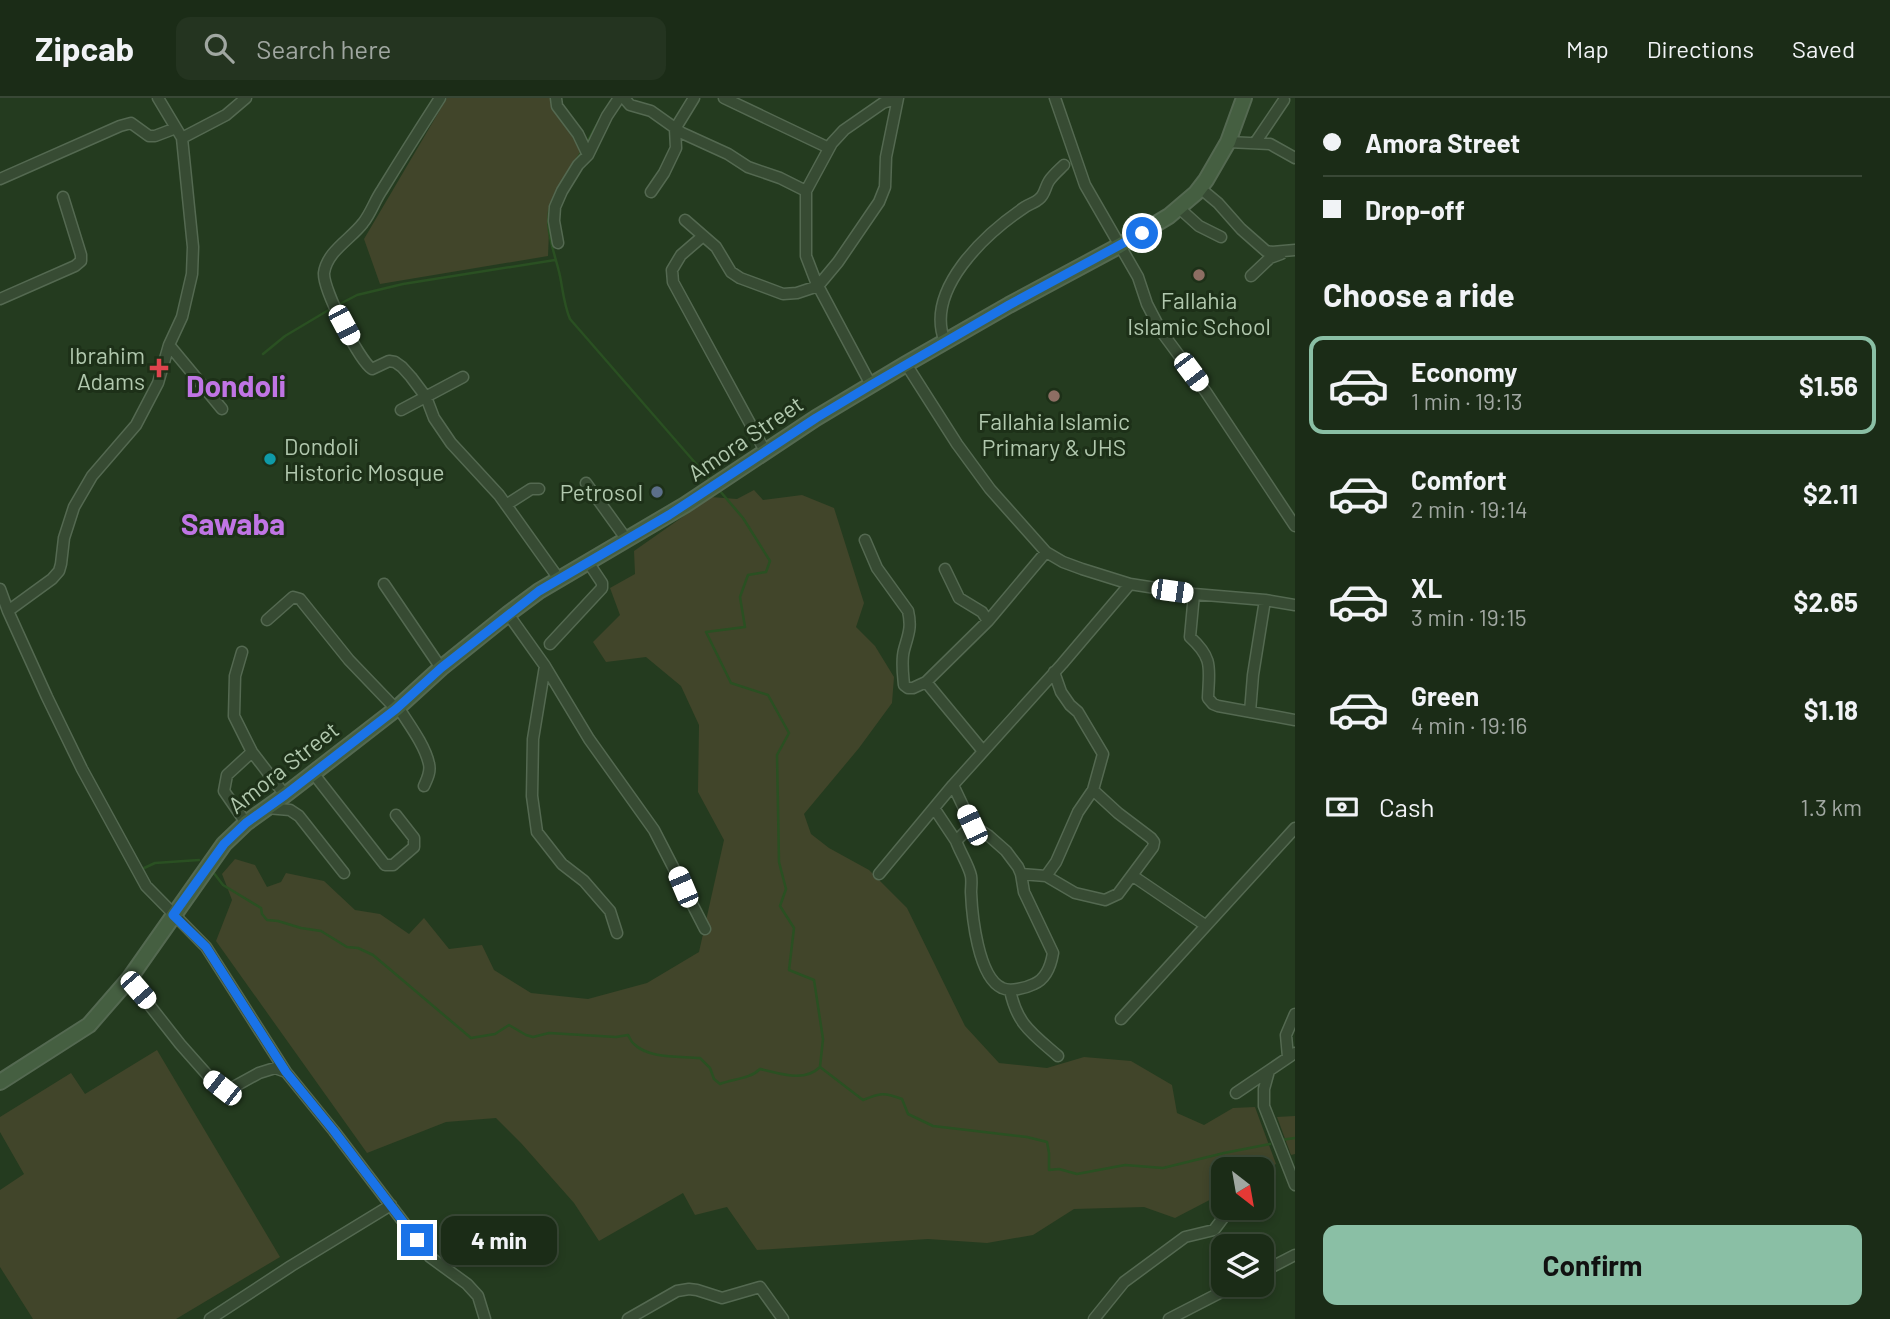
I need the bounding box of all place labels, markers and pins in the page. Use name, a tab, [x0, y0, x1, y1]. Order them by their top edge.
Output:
marker: Fallahia Islamic School	[1191, 267, 1207, 283]
place label: Fallahia Islamic School	[1127, 286, 1271, 340]
place label: Ibrahim Adams	[69, 341, 145, 395]
marker: Ibrahim Adams	[151, 360, 167, 376]
marker: Fallahia Islamic Primary & JHS	[1046, 388, 1062, 404]
place label: Fallahia Islamic Primary & JHS	[978, 407, 1130, 461]
place label: Dondoli Historic Mosque	[284, 432, 445, 486]
marker: Dondoli Historic Mosque	[262, 451, 278, 467]
place label: Petrosol	[560, 478, 643, 506]
marker: Petrosol	[649, 484, 665, 500]

